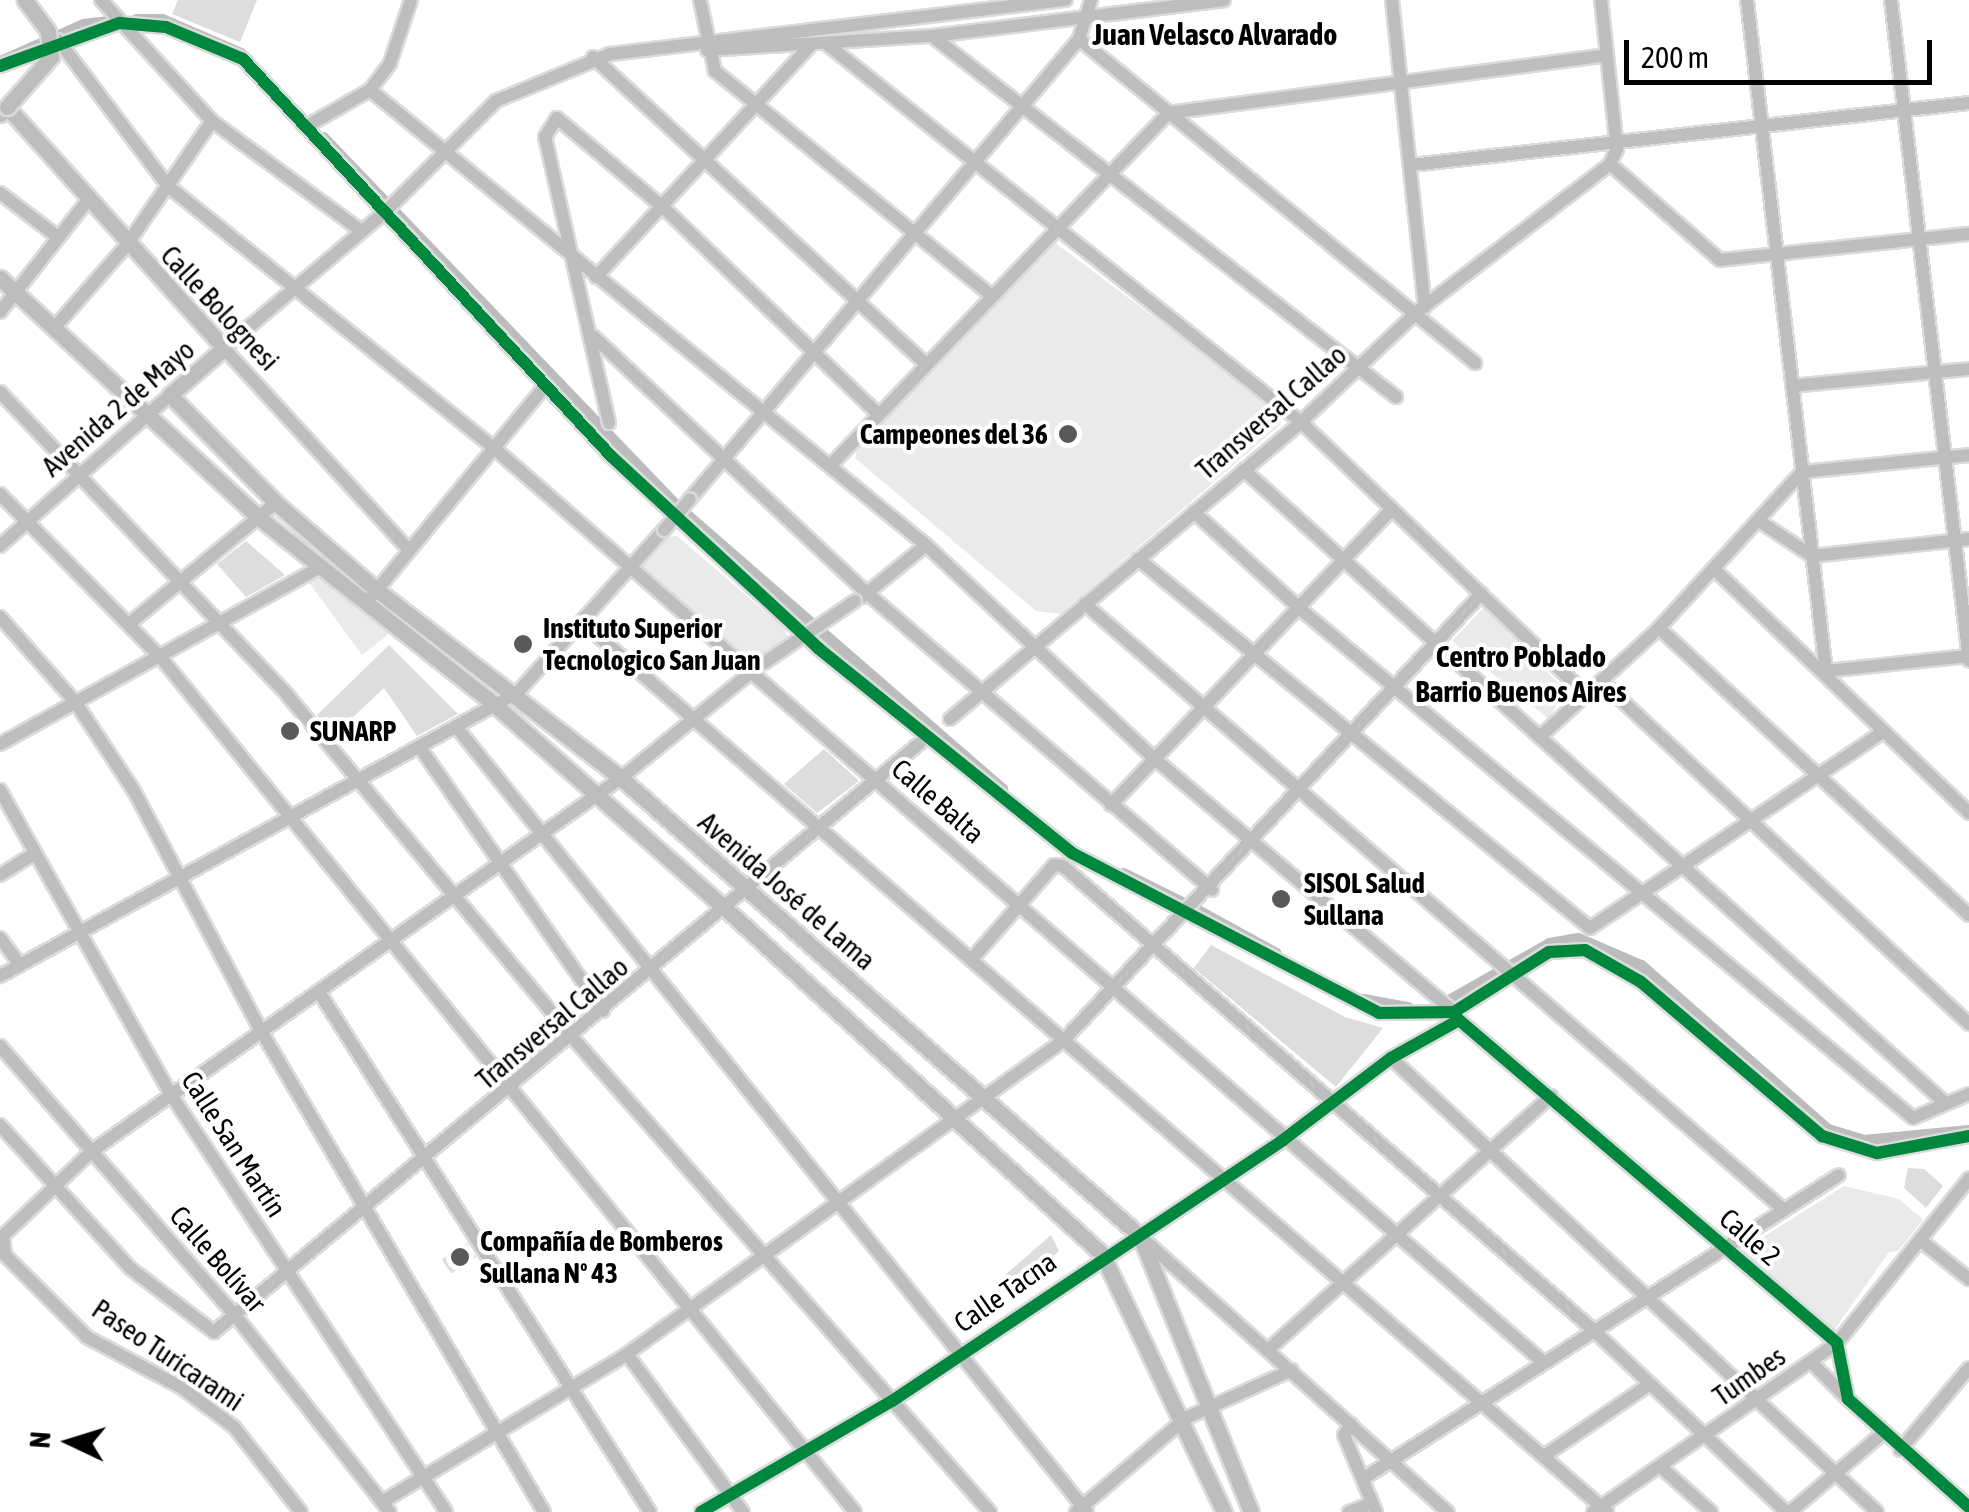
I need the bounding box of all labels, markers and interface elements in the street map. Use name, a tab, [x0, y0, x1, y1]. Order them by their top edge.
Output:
district label: Juan Velasco Alvarado	[1093, 16, 1337, 52]
scale bar	[1629, 20, 1936, 82]
text: 200 m	[1641, 40, 1709, 74]
street label: Calle Bolognesi	[154, 239, 286, 377]
street label: Avenida 2 de Mayo	[35, 333, 201, 483]
street label: Transversal Callao	[1189, 338, 1353, 486]
place label: Campeones del 36	[860, 417, 1048, 451]
marker: Campeones del 36	[1057, 423, 1079, 445]
place label: Instituto Superior Tecnologico San Juan	[543, 611, 761, 677]
marker: Instituto Superior Tecnologico San Juan	[512, 633, 534, 655]
district label: Centro Poblado Barrio Buenos Aires	[1415, 638, 1627, 708]
place label: SUNARP	[310, 714, 396, 748]
marker: SUNARP	[279, 720, 301, 742]
street label: Calle Balta	[885, 752, 991, 850]
street label: Avenida José de Lama	[692, 805, 882, 977]
place label: SISOL Salud Sullana	[1304, 866, 1425, 932]
marker: SISOL Salud Sullana	[1268, 886, 1294, 912]
street label: Transversal Callao	[469, 950, 635, 1096]
street label: Calle San Martín	[174, 1065, 294, 1223]
street label: Calle Bolívar	[163, 1199, 273, 1319]
street label: Calle 2	[1713, 1201, 1787, 1273]
place label: Compañía de Bomberos Sullana Nº 43	[480, 1224, 723, 1290]
street label: Calle Tacna	[947, 1245, 1063, 1339]
marker: Compañía de Bomberos Sullana Nº 43	[449, 1246, 471, 1268]
street label: Paseo Turicarami	[86, 1292, 250, 1418]
street label: Tumbes	[1706, 1339, 1792, 1413]
north arrow	[20, 1392, 120, 1492]
text: N	[24, 1431, 57, 1449]

